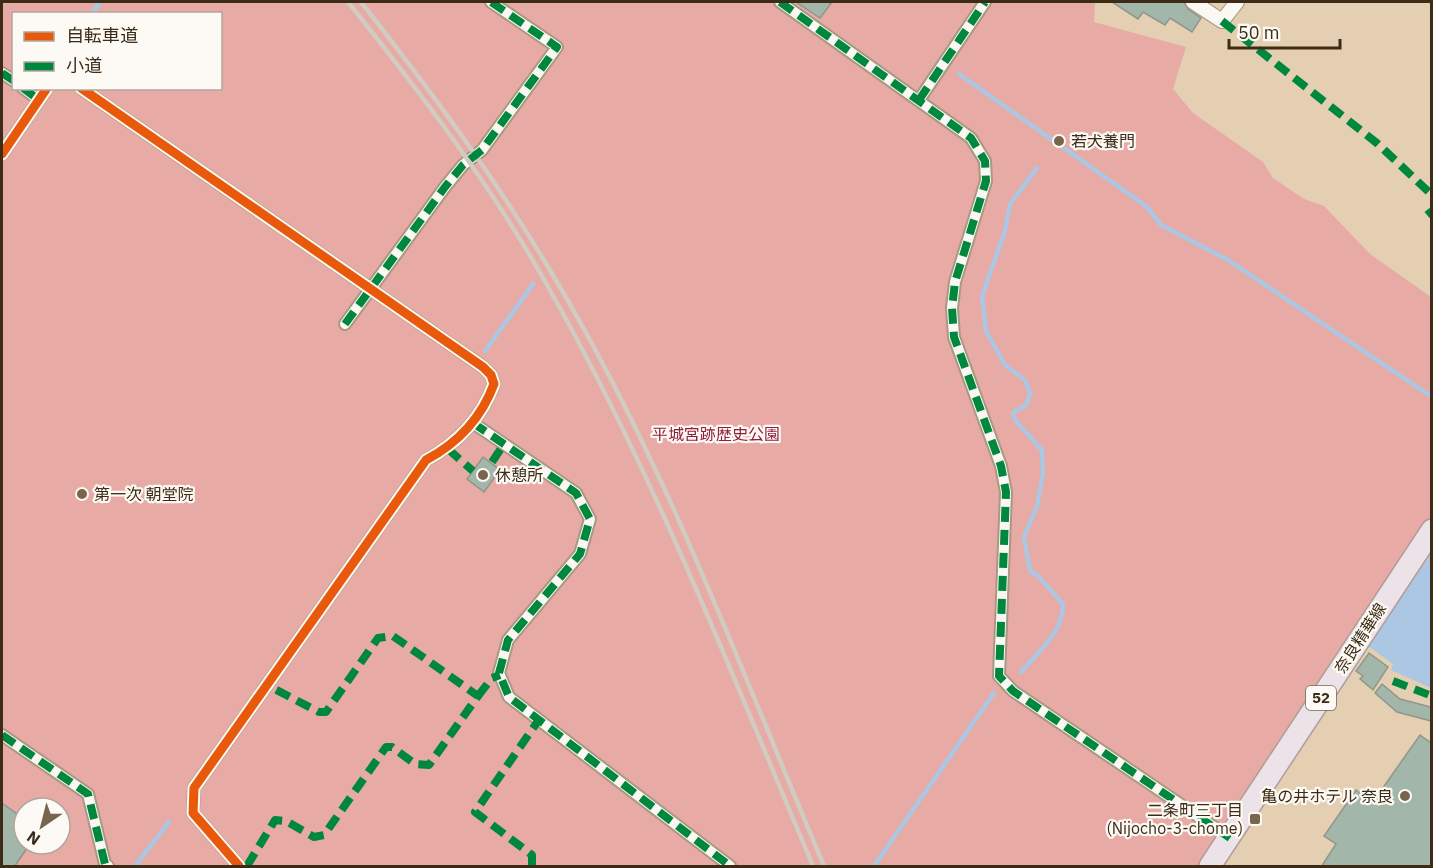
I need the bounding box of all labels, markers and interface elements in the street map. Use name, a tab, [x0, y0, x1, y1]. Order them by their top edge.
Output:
legend	[12, 12, 222, 90]
scale bar	[1229, 12, 1340, 50]
text: 50 m	[1238, 21, 1280, 44]
text: 自転車道	[66, 24, 138, 47]
text: 小道	[66, 54, 102, 77]
place label: 若犬養門	[1071, 131, 1135, 151]
marker: 若犬養門	[1052, 134, 1066, 148]
park label: 平城宮跡歴史公園	[652, 424, 780, 444]
place label: 休憩所	[495, 465, 543, 485]
marker: 休憩所	[476, 468, 490, 482]
place label: 第一次 朝堂院	[94, 484, 194, 504]
marker: 第一次 朝堂院	[75, 487, 89, 501]
street label: 奈良精華線	[1330, 599, 1390, 677]
road number: 52	[1306, 686, 1336, 710]
place label: 亀の井ホテル 奈良	[1261, 786, 1393, 806]
marker: 亀の井ホテル 奈良	[1398, 789, 1412, 803]
north arrow	[12, 796, 72, 856]
place label: 二条町三丁目 (Nijocho-3-chome)	[1106, 800, 1243, 838]
marker: 二条町三丁目 (Nijocho-3-chome)	[1248, 812, 1262, 826]
text: N	[23, 827, 44, 850]

